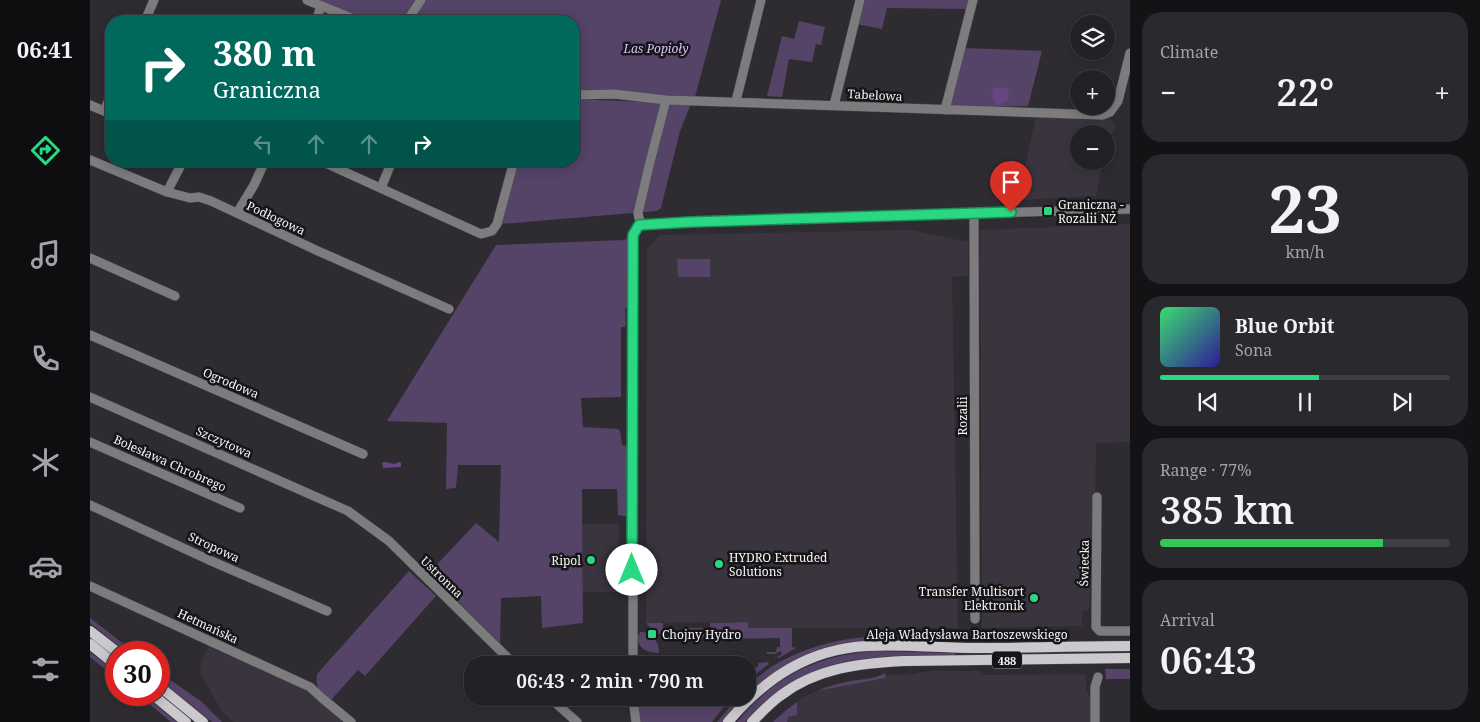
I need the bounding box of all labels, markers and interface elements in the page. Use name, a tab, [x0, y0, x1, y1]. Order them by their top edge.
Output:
map controls	[1070, 15, 1115, 170]
button: layers	[1070, 15, 1115, 60]
text: 380 m	[213, 29, 316, 76]
text: 06:41	[17, 34, 73, 64]
icon: right	[130, 35, 195, 100]
park label: Las Popioły	[622, 40, 689, 57]
text: Climate	[1160, 41, 1218, 63]
text: 22°	[1276, 65, 1334, 117]
button: +	[1070, 70, 1115, 115]
text: −	[1160, 73, 1176, 111]
text: +	[1434, 73, 1450, 111]
text: Graniczna	[213, 74, 321, 104]
street label: Tabelowa	[847, 85, 903, 105]
button: −	[1070, 125, 1115, 170]
icon: left	[249, 130, 277, 158]
icon: ahead	[302, 130, 330, 158]
icon: ahead	[355, 130, 383, 158]
icon: right	[408, 130, 436, 158]
icon: directions	[28, 133, 63, 168]
pin	[990, 161, 1032, 212]
text: 23	[1268, 164, 1342, 252]
icon: arrive	[997, 168, 1025, 196]
place label: Graniczna - Rozalii NŻ	[1058, 196, 1124, 227]
street label: Podłogowa	[244, 197, 308, 239]
marker: Graniczna - Rozalii NŻ	[1042, 205, 1054, 217]
icon: music	[28, 237, 63, 272]
text: km/h	[1285, 241, 1325, 263]
text: Blue Orbit	[1235, 313, 1335, 339]
text: Sona	[1235, 339, 1272, 361]
icon: phone	[28, 341, 63, 376]
street label: Ogrodowa	[200, 364, 262, 403]
icon: previous	[1194, 388, 1222, 416]
icon: pause	[1291, 388, 1319, 416]
icon: next	[1388, 388, 1416, 416]
street label: Rozalii	[954, 396, 971, 436]
street label: Szczytowa	[193, 422, 255, 462]
street label: Bolesława Chrobrego	[111, 431, 229, 496]
icon: climate	[28, 445, 63, 480]
text: Range · 77%	[1160, 459, 1252, 481]
text: 385 km	[1160, 483, 1294, 535]
street label: Stropowa	[186, 528, 243, 566]
street label: Świecka	[1075, 539, 1093, 586]
position arrow	[605, 543, 657, 595]
icon: car	[28, 549, 63, 584]
place label: HYDRO Extruded Solutions	[729, 549, 828, 580]
street label: Ustronna	[417, 552, 467, 602]
place label: Ripol	[551, 552, 581, 569]
marker: Ripol	[585, 554, 597, 566]
marker: HYDRO Extruded Solutions	[713, 558, 725, 570]
place label: Transfer Multisort Elektronik	[919, 583, 1025, 614]
marker: Transfer Multisort Elektronik	[1028, 592, 1040, 604]
street label: Hetmańska	[175, 605, 241, 648]
text: Arrival	[1160, 609, 1215, 631]
place label: Chojny Hydro	[662, 626, 741, 643]
street label: Aleja Władysława Bartoszewskiego	[866, 626, 1068, 643]
marker: Chojny Hydro	[646, 628, 658, 640]
text: 06:43	[1160, 633, 1257, 685]
speed limit sign: 30	[105, 641, 170, 706]
icon: filters	[28, 652, 63, 687]
road number: 488	[992, 652, 1022, 668]
text: 06:43 · 2 min · 790 m	[516, 668, 704, 694]

